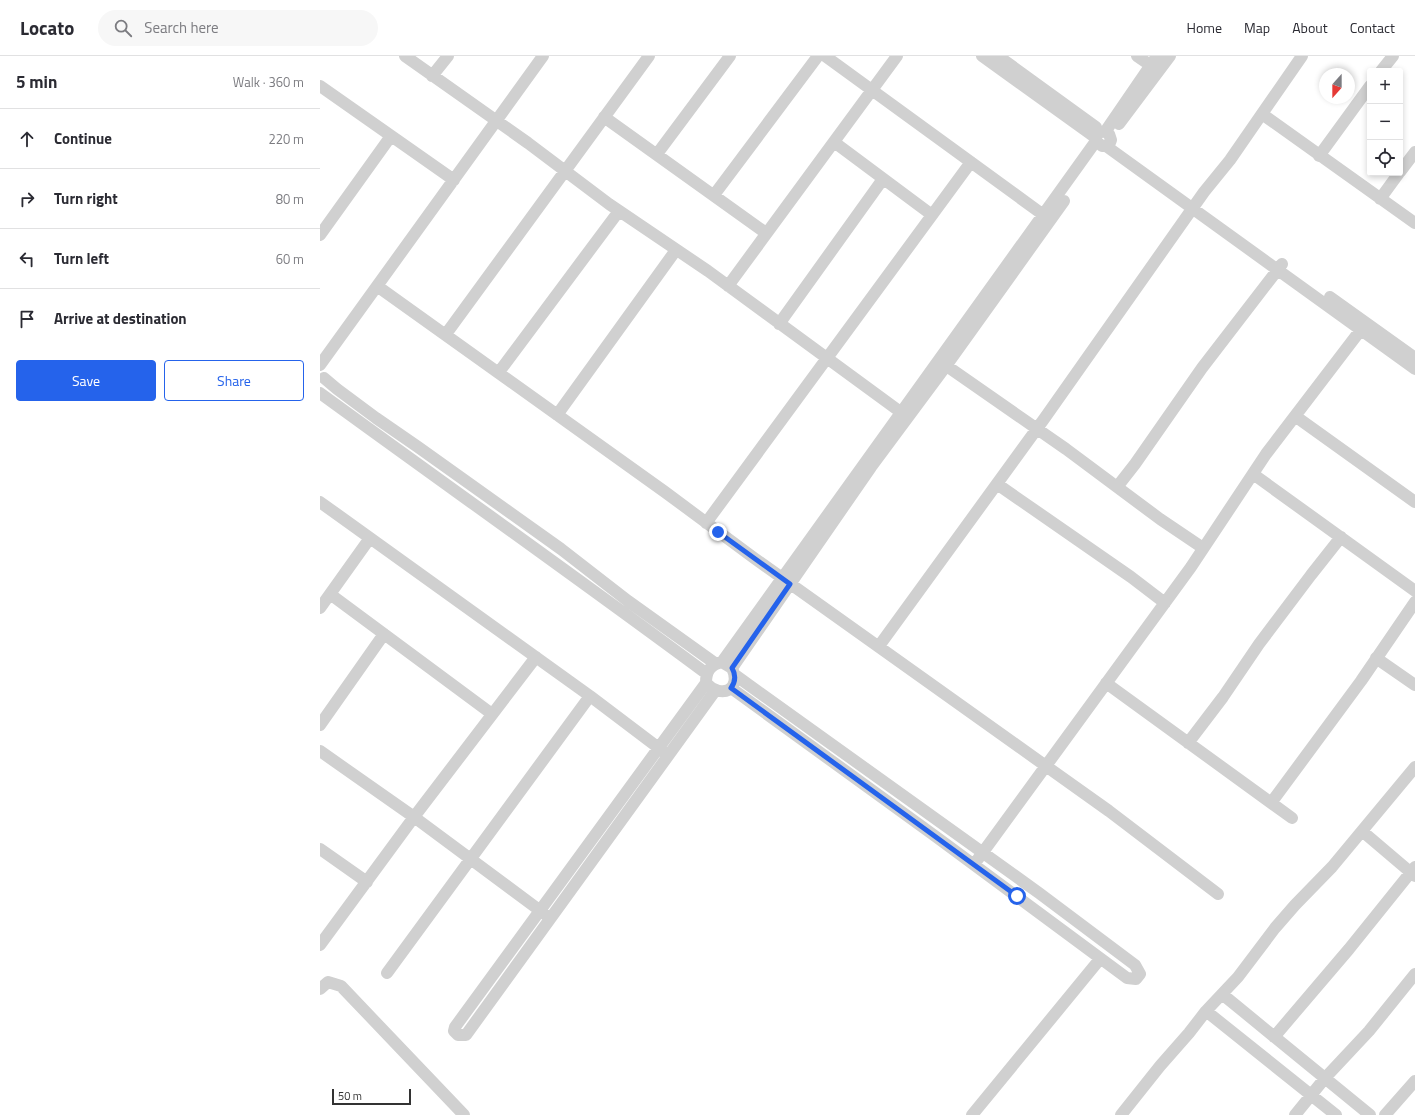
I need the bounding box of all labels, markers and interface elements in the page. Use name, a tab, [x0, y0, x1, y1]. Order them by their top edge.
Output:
search box	[98, 10, 378, 46]
text: Locato	[20, 13, 74, 42]
text: Search here	[144, 16, 219, 39]
icon: search	[112, 17, 134, 39]
text: Home	[1187, 17, 1222, 38]
text: Map	[1244, 17, 1270, 38]
text: About	[1292, 17, 1328, 38]
text: Contact	[1350, 17, 1395, 38]
north arrow	[1319, 68, 1355, 104]
map controls	[1367, 68, 1403, 176]
button: +	[1367, 68, 1403, 104]
text: 5 min	[16, 69, 57, 95]
text: Walk · 360 m	[233, 72, 304, 92]
button: −	[1367, 104, 1403, 140]
text: Continue	[54, 127, 112, 150]
icon: ahead	[16, 128, 38, 150]
text: 220 m	[268, 129, 304, 149]
button: locate	[1367, 140, 1403, 176]
text: Turn right	[54, 187, 118, 210]
icon: right	[16, 188, 38, 210]
text: 80 m	[276, 189, 304, 209]
text: Turn left	[54, 247, 109, 270]
icon: left	[16, 248, 38, 270]
text: 60 m	[276, 249, 304, 269]
text: Arrive at destination	[54, 307, 187, 330]
icon: arrive	[16, 308, 38, 330]
button: Save	[16, 360, 156, 401]
button: Share	[164, 360, 304, 401]
route end	[709, 523, 727, 541]
route start	[1008, 887, 1026, 905]
scale bar	[332, 1087, 411, 1106]
text: 50 m	[338, 1088, 362, 1104]

